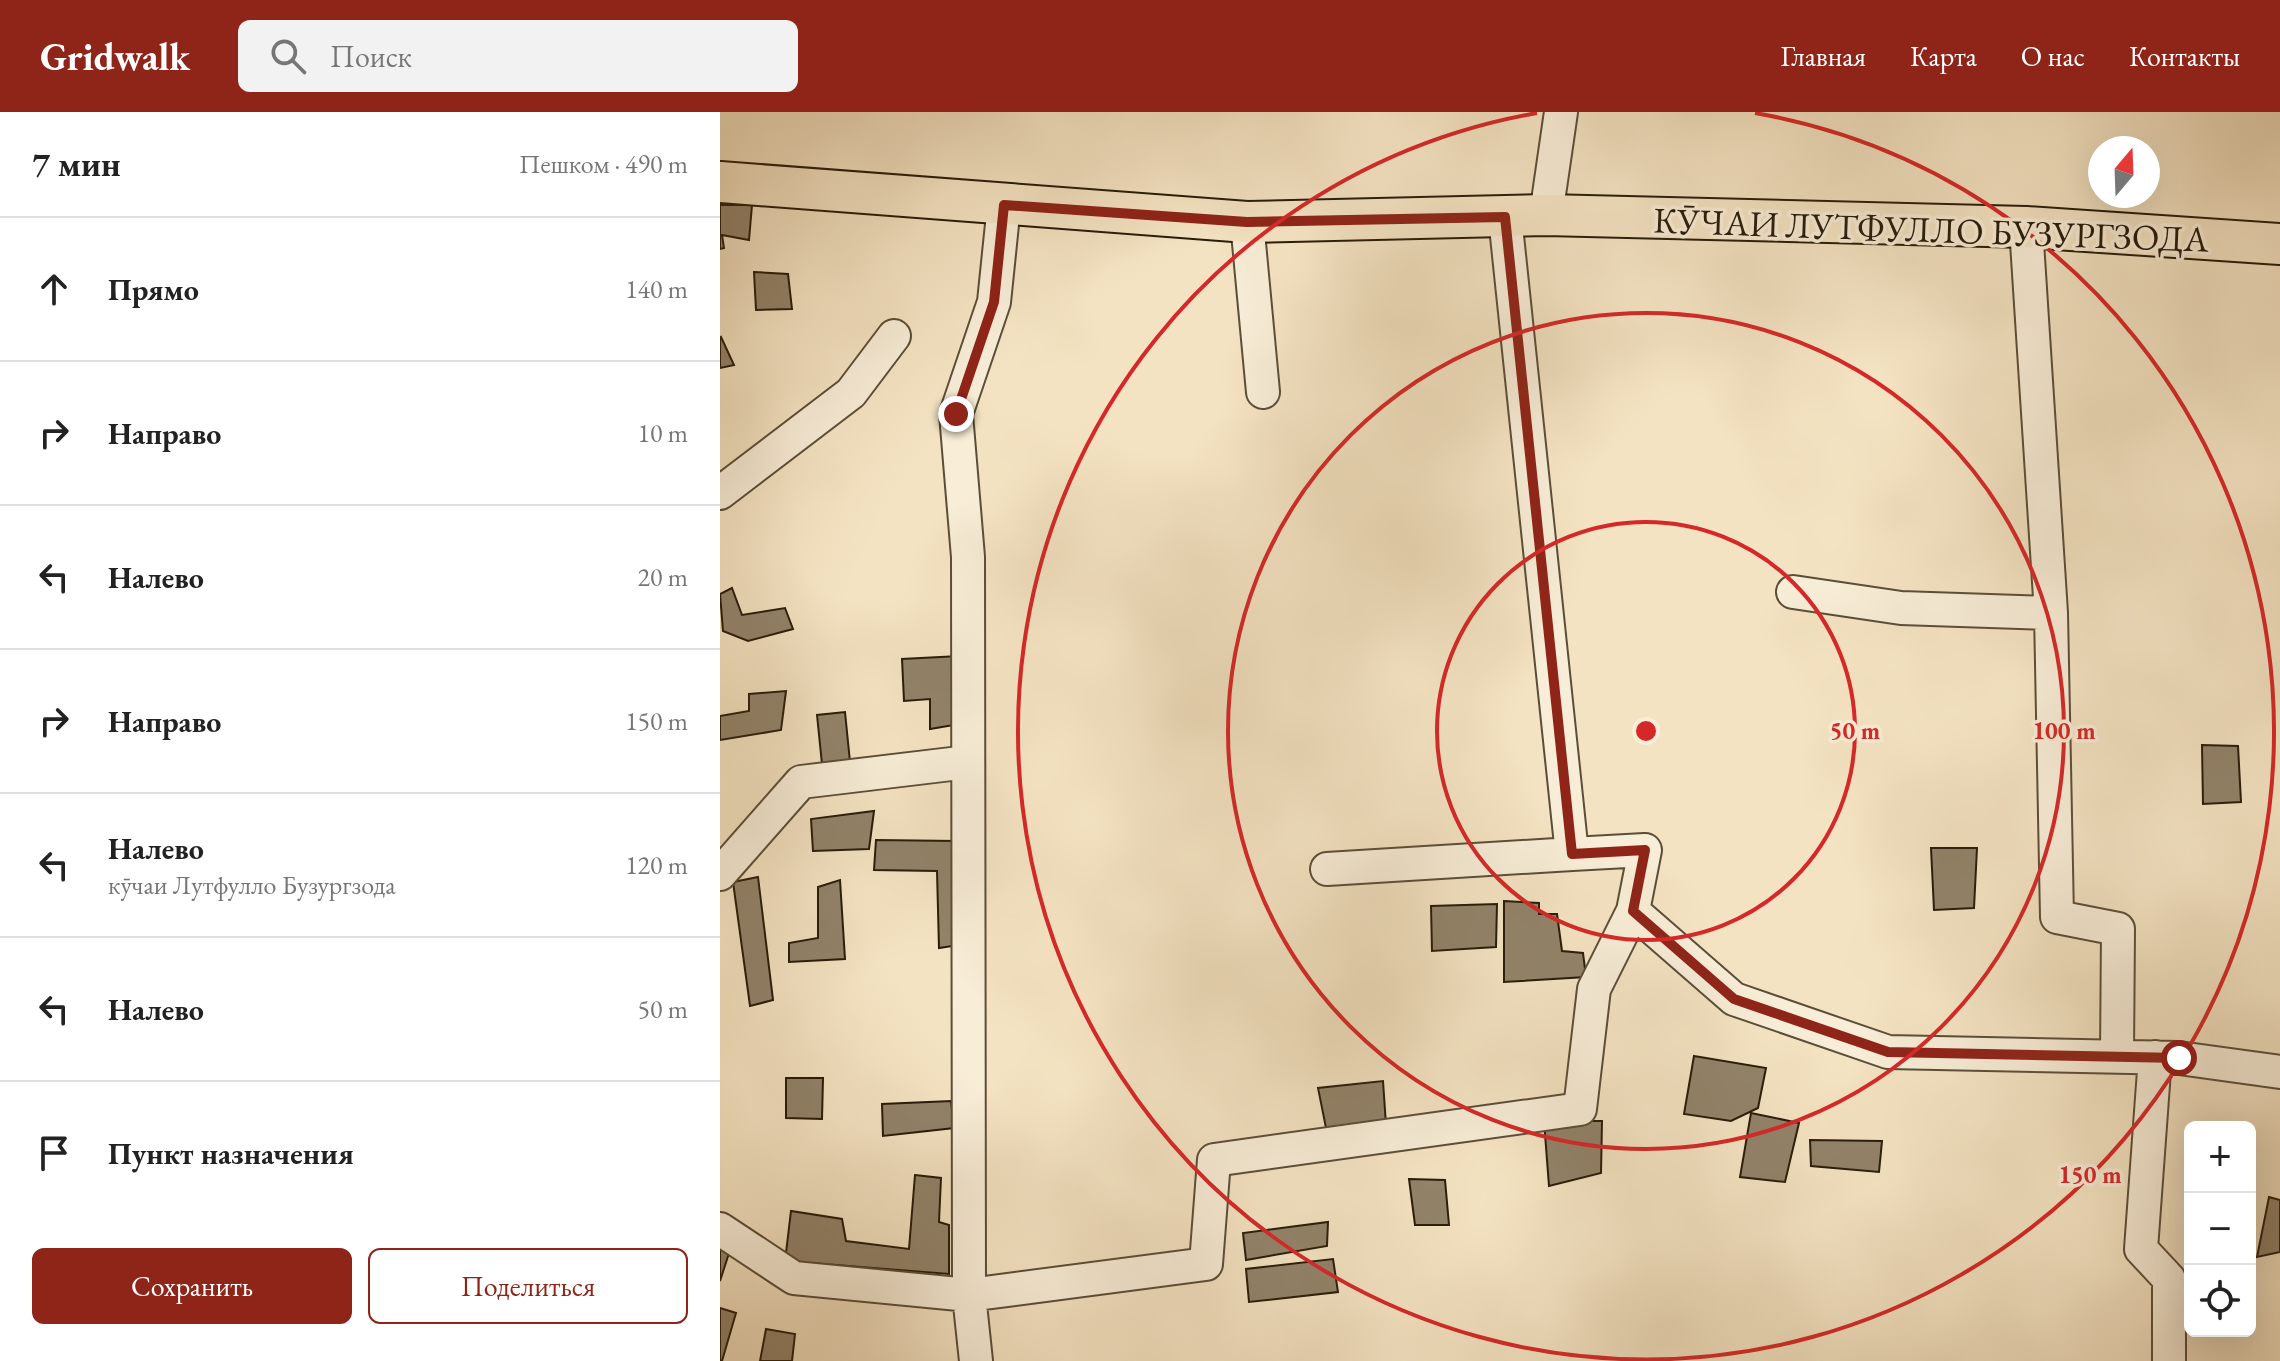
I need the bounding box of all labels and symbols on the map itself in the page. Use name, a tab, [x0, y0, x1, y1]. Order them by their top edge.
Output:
north arrow	[2088, 136, 2160, 208]
street label: КӮЧАИ ЛУТФУЛЛО БУЗУРГЗОДА	[1653, 196, 2211, 263]
route end	[938, 396, 974, 432]
text: 50 m	[1830, 715, 1880, 746]
text: 100 m	[2032, 715, 2096, 746]
centre of rings	[1632, 717, 1660, 745]
route start	[2161, 1040, 2197, 1076]
text: 150 m	[2058, 1159, 2122, 1190]

